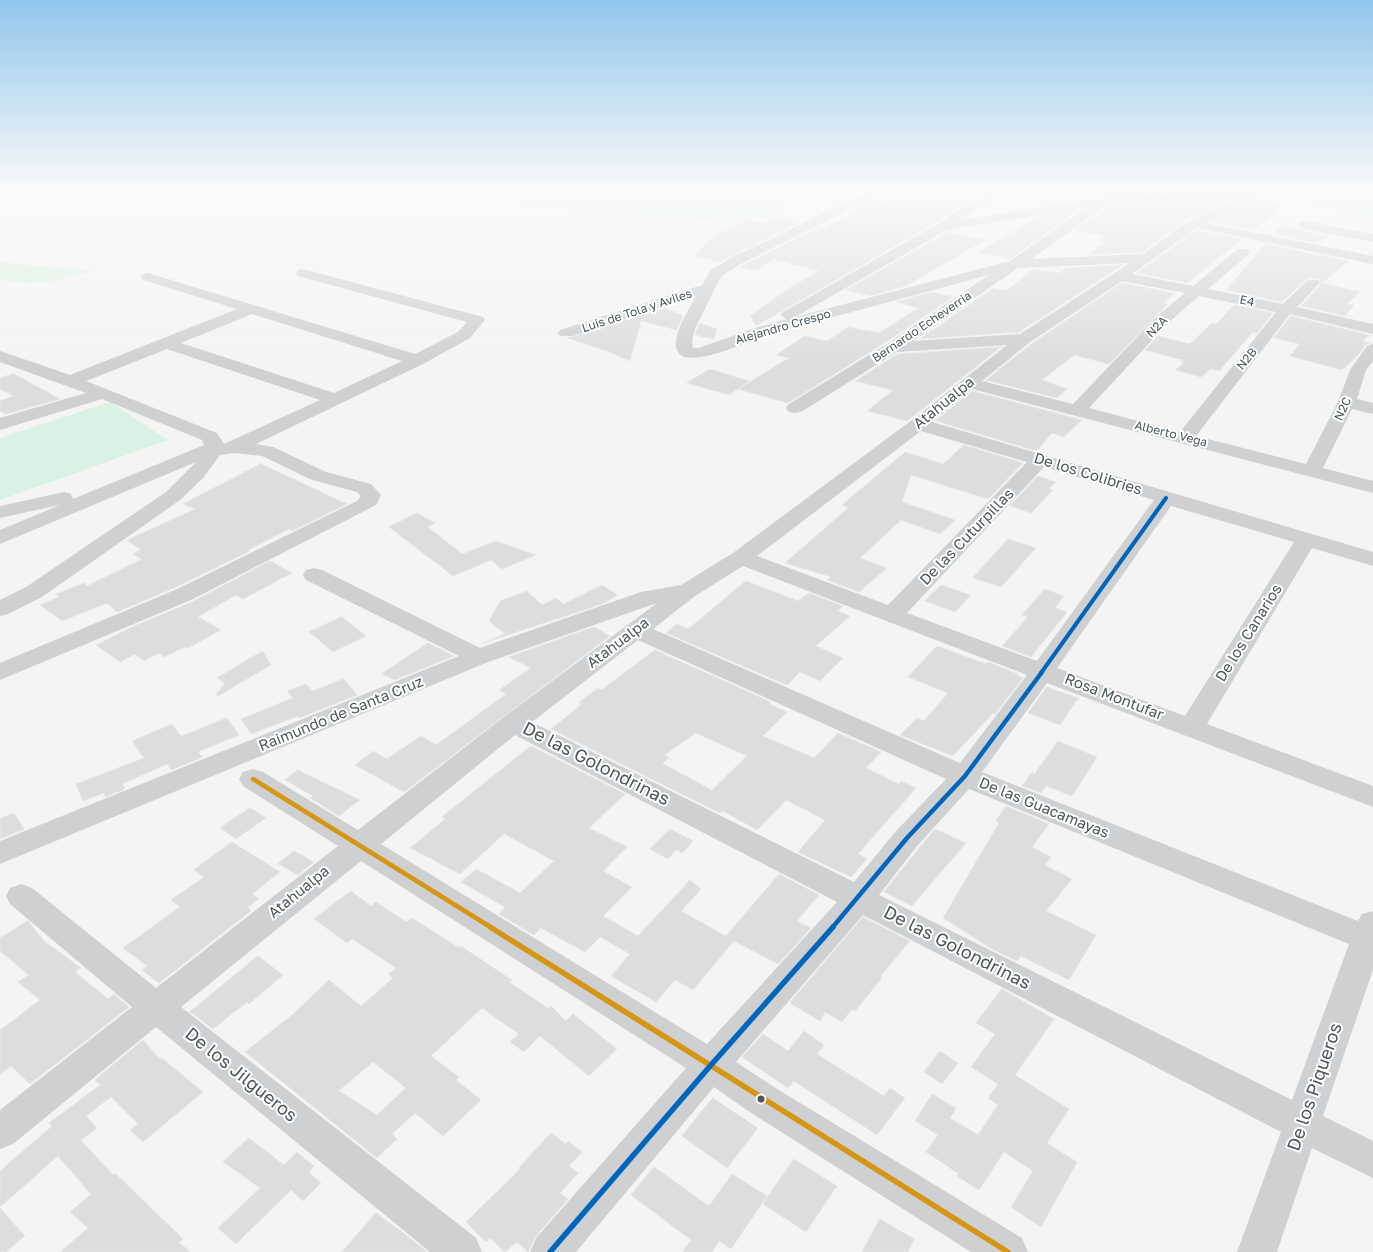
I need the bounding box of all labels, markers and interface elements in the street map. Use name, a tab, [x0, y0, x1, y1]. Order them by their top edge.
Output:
street label: Luis de Tola y Aviles	[580, 286, 694, 336]
street label: Bernardo Echeverria	[870, 288, 974, 366]
street label: E4	[1238, 292, 1256, 310]
street label: Alejandro Crespo	[734, 306, 832, 348]
street label: N2A	[1143, 313, 1171, 341]
street label: N2B	[1234, 345, 1260, 373]
street label: Atahualpa	[910, 373, 978, 433]
street label: N2C	[1331, 395, 1355, 423]
street label: Alberto Vega	[1133, 418, 1209, 450]
street label: De los Colibries	[1032, 449, 1144, 499]
street label: De las Cuturpillas	[916, 485, 1018, 589]
street label: De los Canarios	[1212, 581, 1286, 685]
street label: Atahualpa	[583, 614, 653, 672]
street label: Rosa Montufar	[1062, 670, 1166, 724]
street label: Raimundo de Santa Cruz	[256, 673, 426, 755]
street label: De las Golondrinas	[519, 718, 673, 810]
street label: De las Guacamayas	[976, 774, 1112, 842]
street label: Atahualpa	[265, 862, 333, 922]
street label: De las Golondrinas	[880, 902, 1034, 994]
street label: De los Piqueros	[1283, 1020, 1347, 1154]
street label: De los Jilgueros	[181, 1023, 301, 1127]
unlabelled marker	[756, 1094, 766, 1104]

